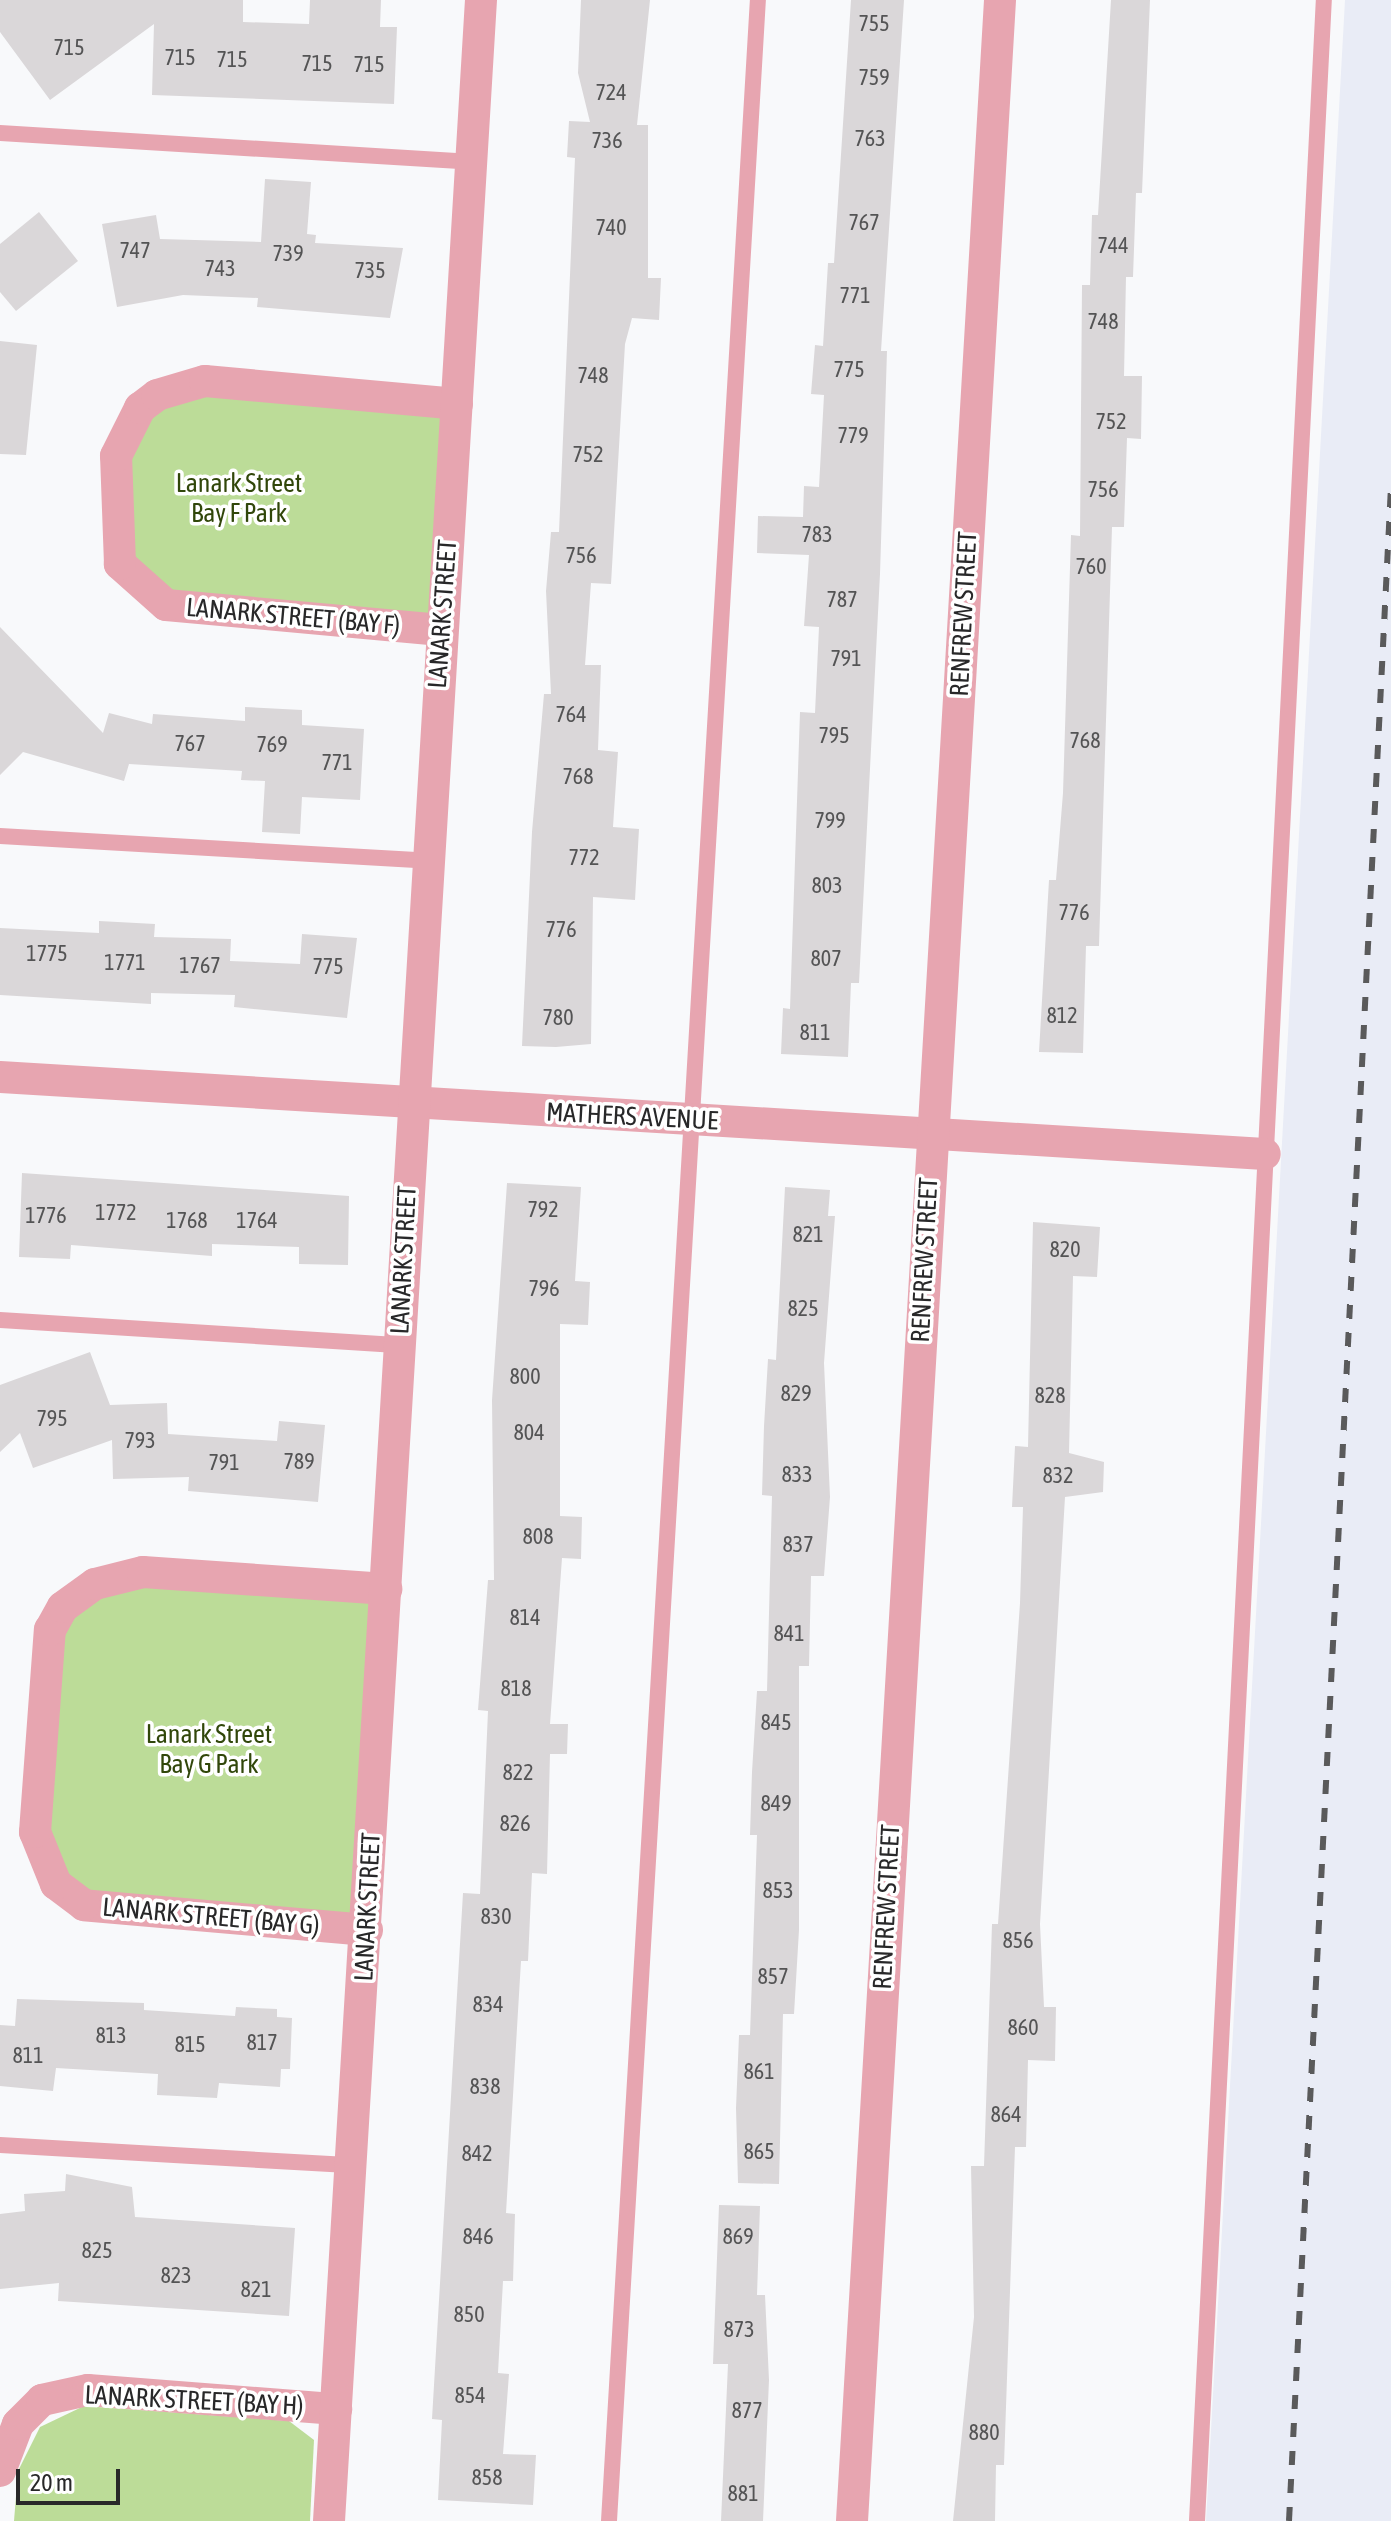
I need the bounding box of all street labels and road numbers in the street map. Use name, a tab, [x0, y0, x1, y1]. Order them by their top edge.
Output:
street label: RENFREW STREET	[944, 531, 984, 697]
street label: LANARK STREET	[422, 539, 464, 689]
street label: LANARK STREET (BAY F)	[185, 592, 401, 642]
street label: MATHERS AVENUE	[545, 1097, 719, 1137]
street label: RENFREW STREET	[905, 1177, 945, 1343]
street label: LANARK STREET	[385, 1185, 423, 1335]
street label: RENFREW STREET	[867, 1824, 907, 1990]
street label: LANARK STREET	[349, 1832, 387, 1982]
street label: LANARK STREET (BAY G)	[101, 1892, 321, 1942]
street label: LANARK STREET (BAY H)	[84, 2380, 304, 2422]

